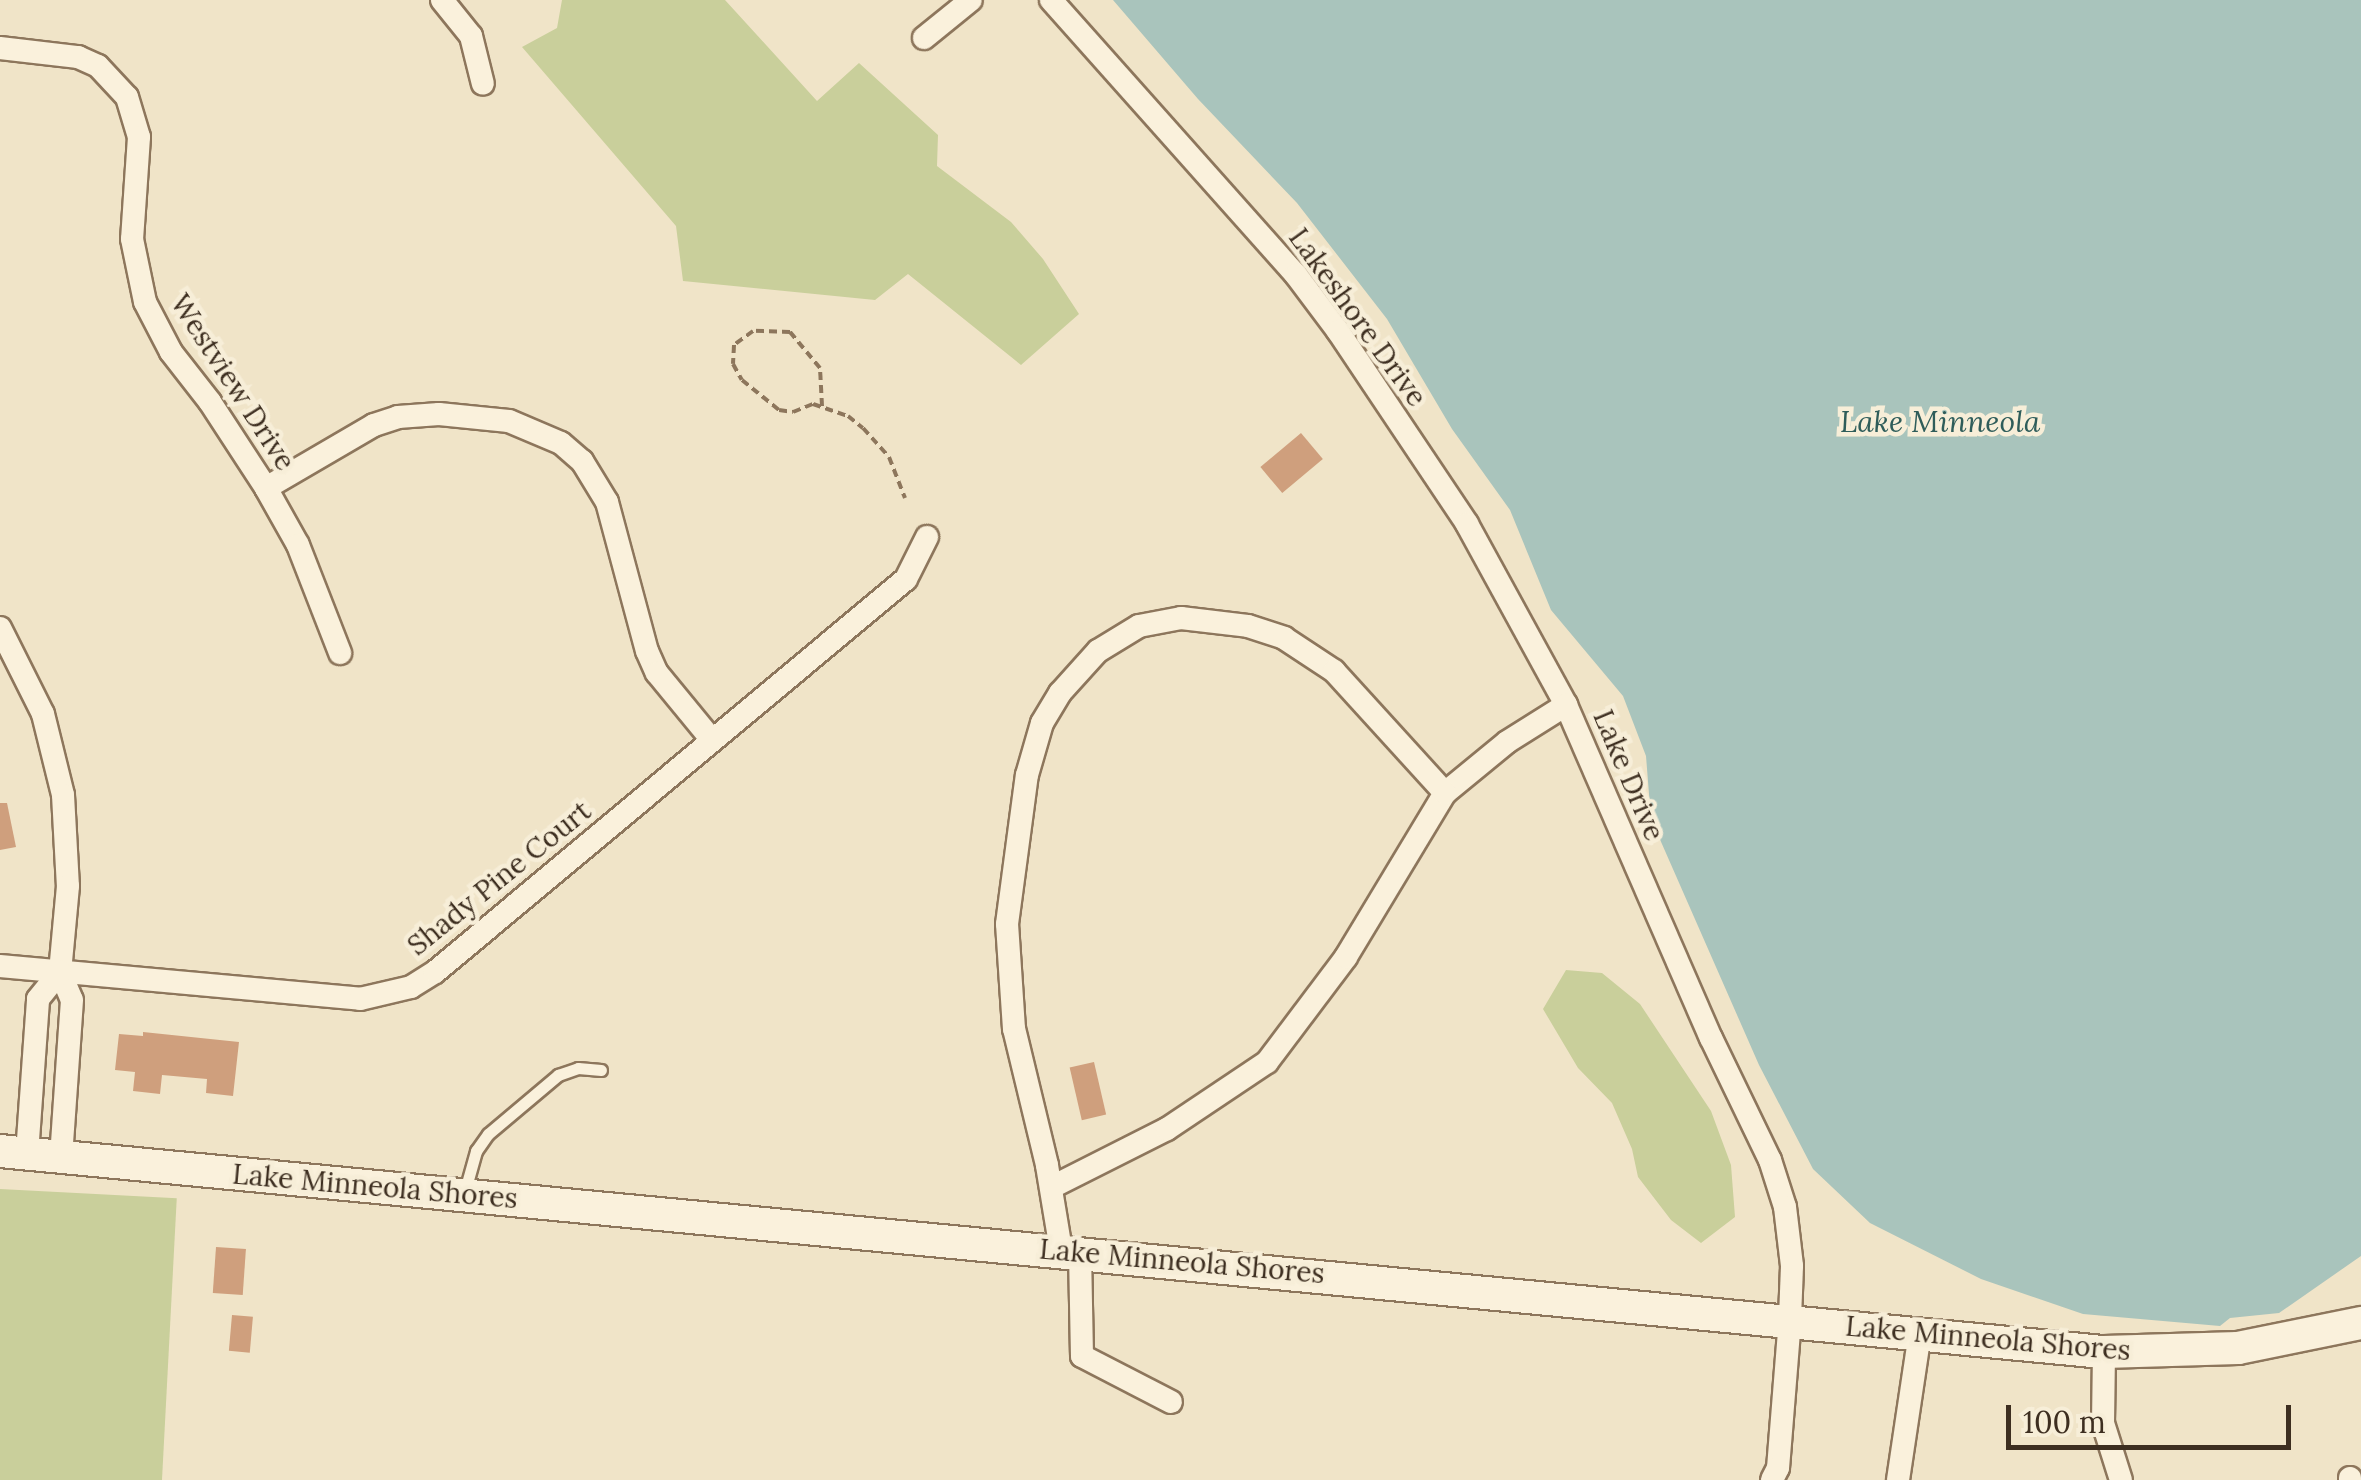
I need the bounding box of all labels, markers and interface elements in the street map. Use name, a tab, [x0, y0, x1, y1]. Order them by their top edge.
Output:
street label: Lakeshore Drive	[1282, 221, 1434, 413]
street label: Westview Drive	[164, 288, 302, 476]
water label: Lake Minneola	[1840, 403, 2040, 439]
street label: Lake Drive	[1586, 705, 1672, 845]
street label: Shady Pine Court	[401, 794, 597, 962]
street label: Lake Minneola Shores	[231, 1157, 519, 1215]
street label: Lake Minneola Shores	[1038, 1232, 1326, 1290]
street label: Lake Minneola Shores	[1844, 1309, 2132, 1367]
scale bar	[2011, 1385, 2296, 1447]
text: 100 m	[2023, 1403, 2106, 1441]

